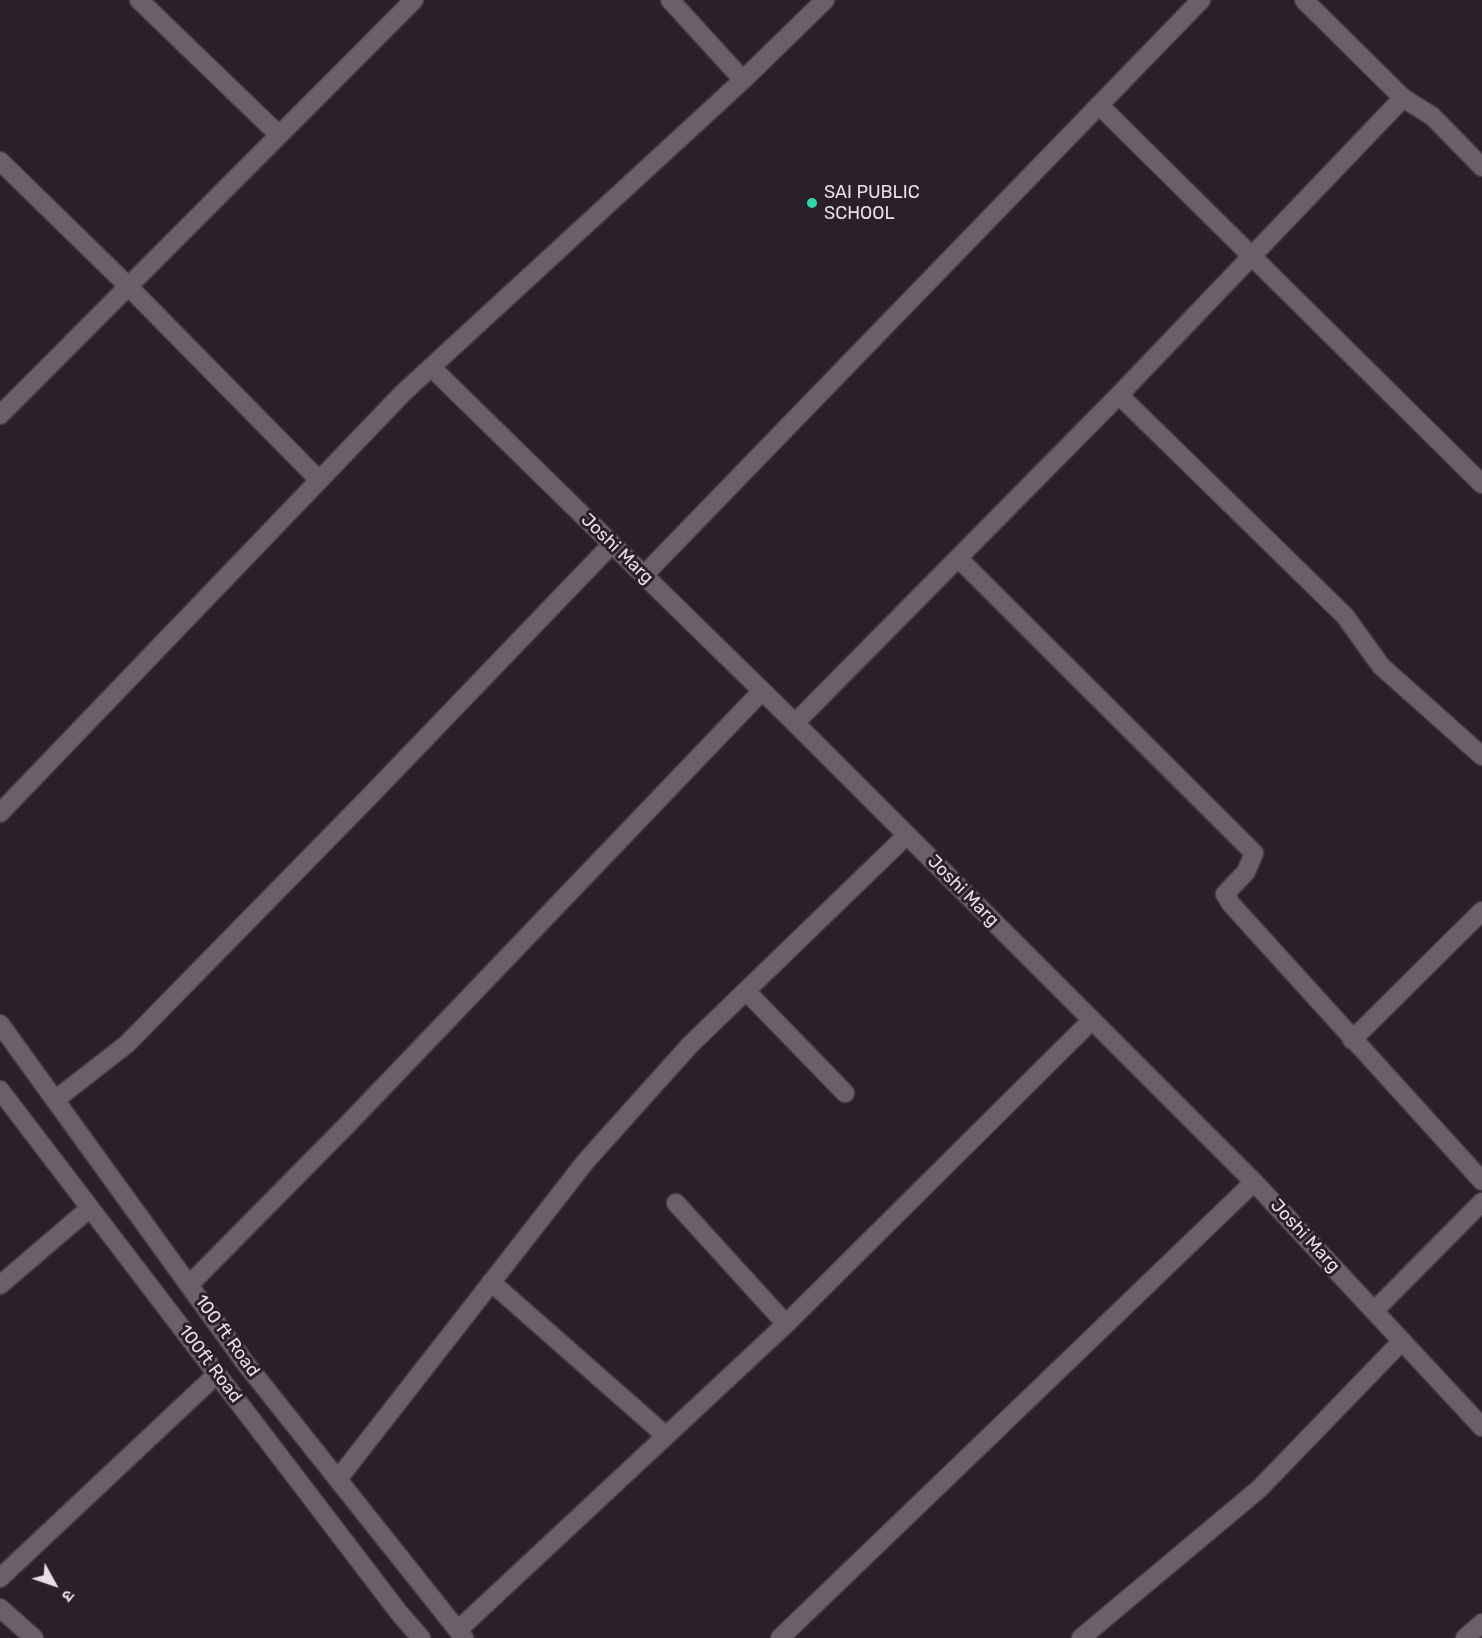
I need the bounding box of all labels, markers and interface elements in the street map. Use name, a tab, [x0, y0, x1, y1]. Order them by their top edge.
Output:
place label: SAI PUBLIC SCHOOL	[824, 182, 920, 224]
marker: SAI PUBLIC SCHOOL	[805, 196, 819, 210]
street label: Joshi Marg	[576, 509, 658, 589]
street label: Joshi Marg	[923, 851, 1003, 931]
street label: Joshi Marg	[1266, 1195, 1344, 1277]
street label: 100 ft Road	[190, 1291, 264, 1381]
street label: 100ft Road	[174, 1321, 246, 1407]
north arrow	[24, 1554, 84, 1614]
text: उ	[58, 1586, 78, 1606]

